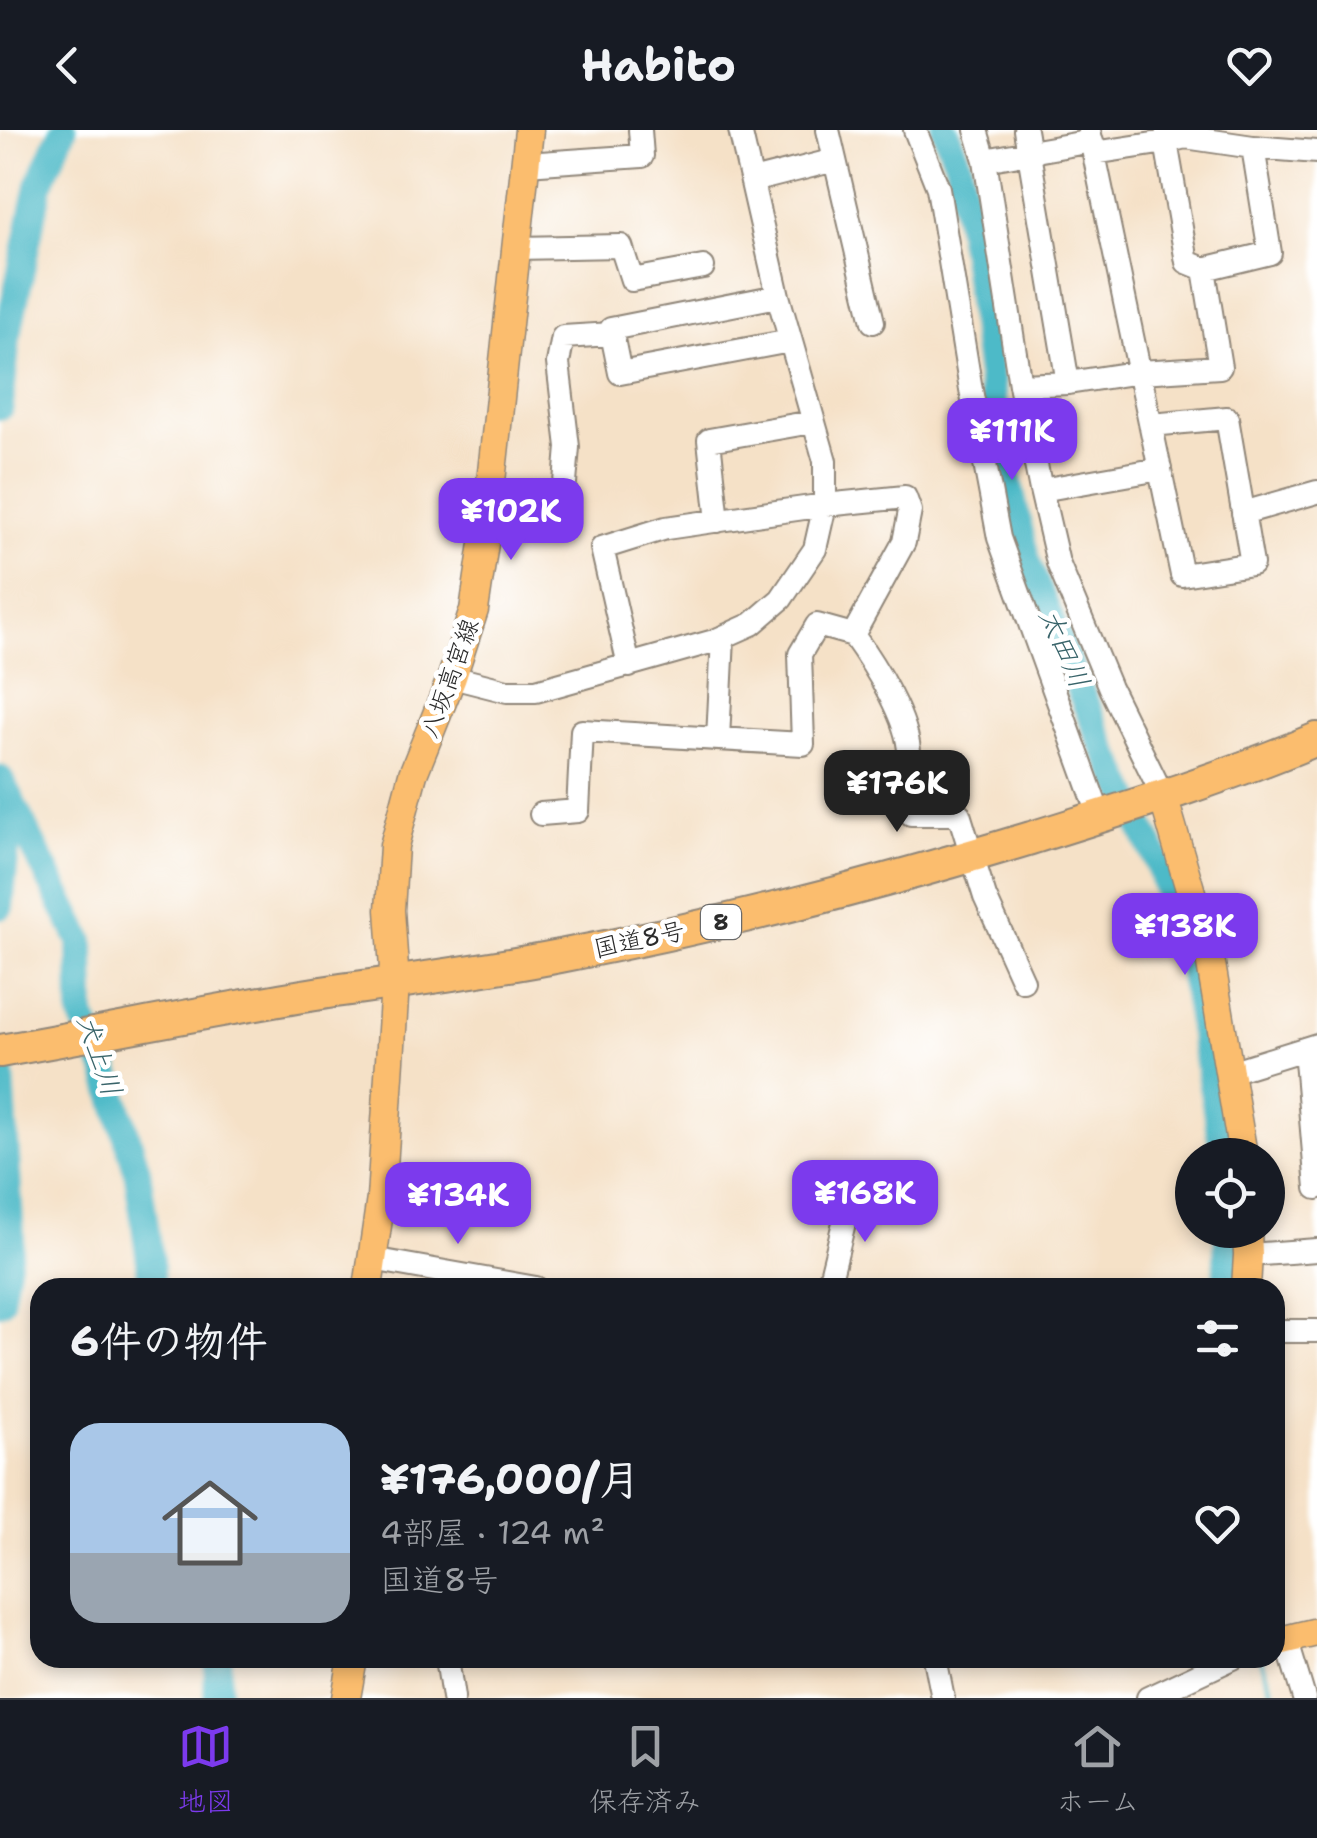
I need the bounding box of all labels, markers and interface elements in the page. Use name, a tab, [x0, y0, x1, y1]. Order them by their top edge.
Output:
text: Habito	[581, 35, 736, 95]
icon: back	[40, 38, 95, 93]
icon: heart	[1222, 38, 1277, 93]
pin: ¥111K	[942, 398, 1082, 483]
text: ¥111K	[969, 409, 1055, 452]
pin: ¥102K	[441, 478, 581, 563]
text: ¥102K	[461, 489, 561, 532]
water label: 太田川	[1031, 602, 1099, 694]
street label: 八坂高宮線	[412, 613, 486, 743]
pin: ¥176K	[827, 750, 967, 835]
text: ¥176K	[846, 761, 948, 804]
pin: ¥138K	[1115, 893, 1255, 978]
text: ¥138K	[1134, 904, 1236, 947]
road number: 8	[701, 905, 741, 939]
street label: 国道8号	[590, 913, 688, 965]
water label: 犬上川	[68, 1009, 132, 1101]
map controls	[1175, 1138, 1285, 1248]
button: locate	[1175, 1138, 1285, 1248]
pin: ¥168K	[795, 1160, 935, 1245]
pin: ¥134K	[388, 1162, 528, 1247]
text: ¥168K	[814, 1171, 916, 1214]
text: ¥134K	[407, 1173, 509, 1216]
icon: filters	[1190, 1311, 1245, 1366]
text: 6件の物件	[70, 1313, 267, 1369]
text: ¥176,000/月	[380, 1451, 641, 1507]
icon: home	[150, 1463, 270, 1583]
icon: heart	[1190, 1496, 1245, 1551]
text: 4部屋 · 124 m²	[380, 1511, 605, 1554]
text: 国道8号	[380, 1558, 498, 1601]
tab: 地図	[178, 1719, 234, 1820]
tab: 保存済み	[589, 1719, 701, 1820]
tab: ホーム	[1056, 1719, 1139, 1820]

